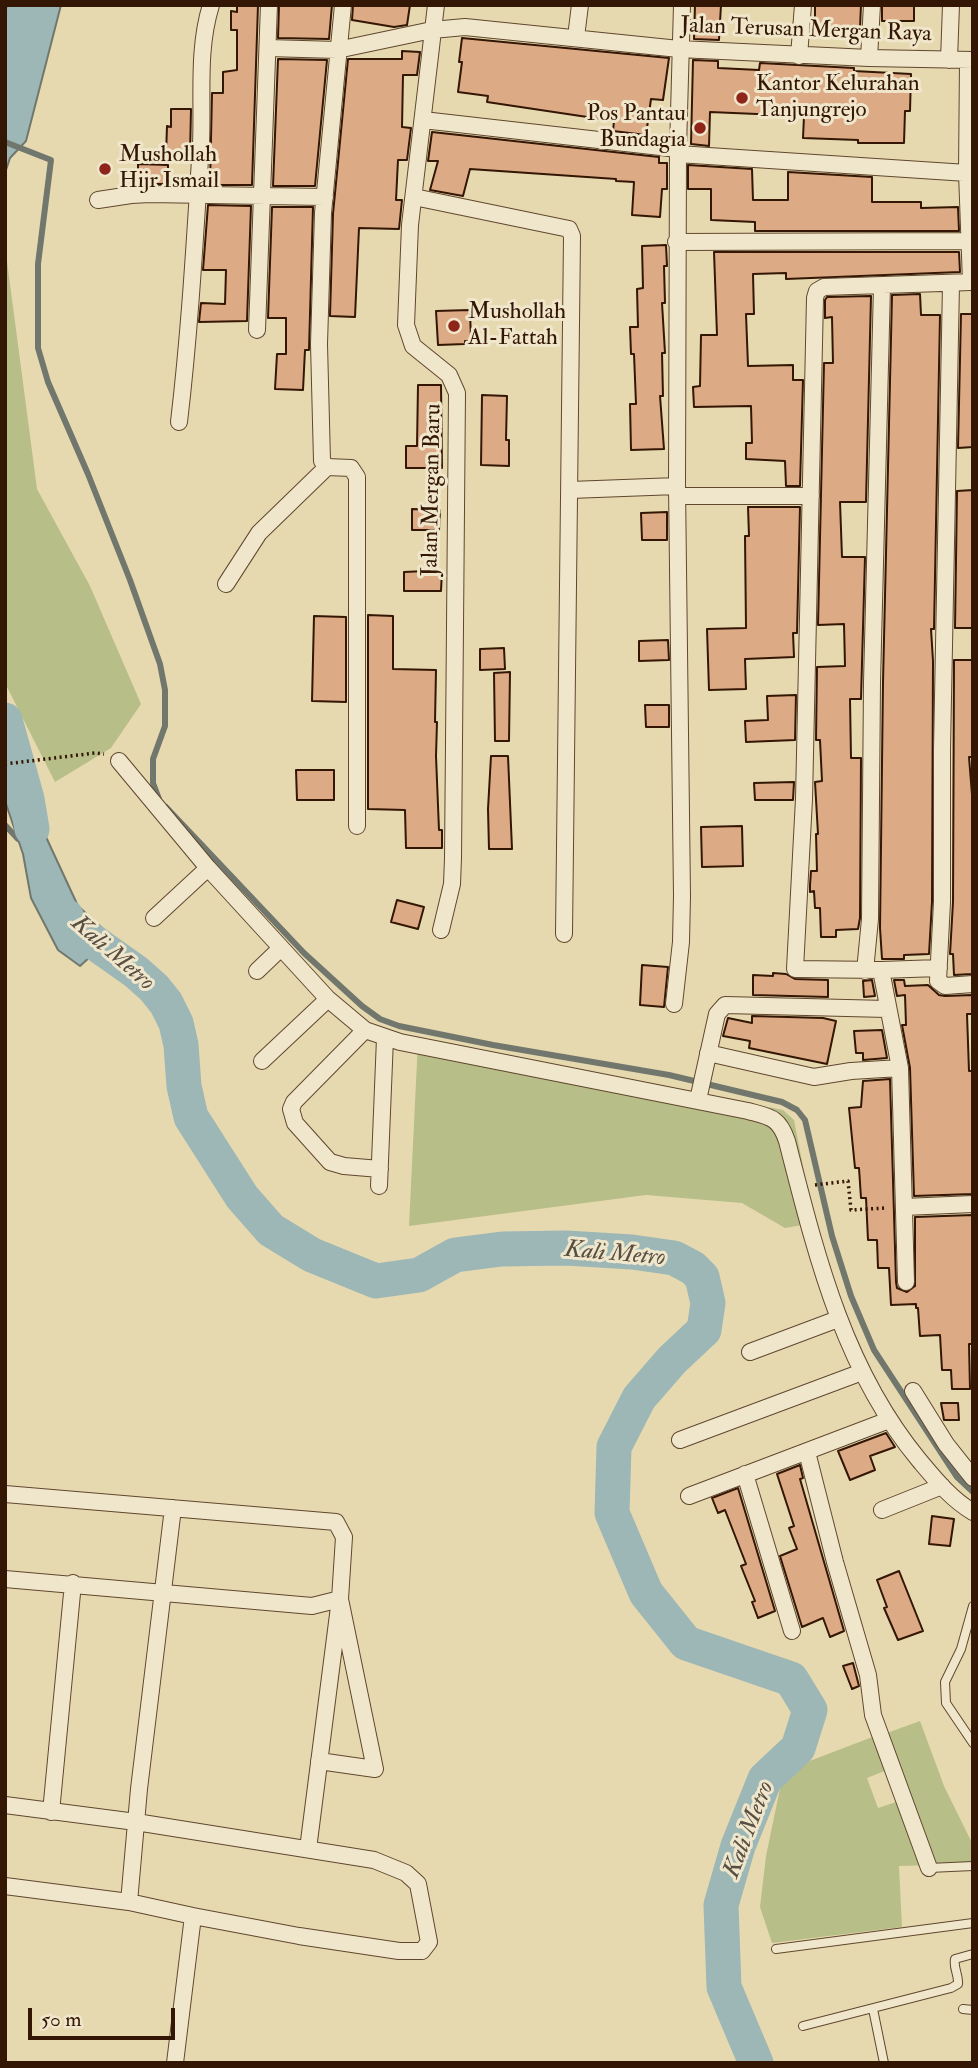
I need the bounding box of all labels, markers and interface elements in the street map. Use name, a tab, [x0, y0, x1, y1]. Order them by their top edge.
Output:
street label: Jalan Terusan Mergan Raya	[680, 13, 932, 49]
place label: Kantor Kelurahan Tanjungrejo	[756, 71, 920, 125]
marker: Kantor Kelurahan Tanjungrejo	[734, 90, 750, 106]
place label: Pos Pantau Bundagia	[586, 101, 686, 155]
marker: Pos Pantau Bundagia	[692, 120, 708, 136]
place label: Mushollah Hijr Ismail	[119, 142, 219, 196]
marker: Mushollah Hijr Ismail	[97, 161, 113, 177]
place label: Mushollah Al-Fattah	[468, 299, 566, 353]
marker: Mushollah Al-Fattah	[446, 318, 462, 334]
street label: Jalan Mergan Baru	[418, 403, 448, 577]
water label: Kali Metro	[64, 910, 160, 998]
water label: Kali Metro	[563, 1236, 667, 1274]
water label: Kali Metro	[718, 1778, 782, 1882]
scale bar	[32, 1994, 178, 2038]
text: 50 m	[41, 2006, 82, 2033]

